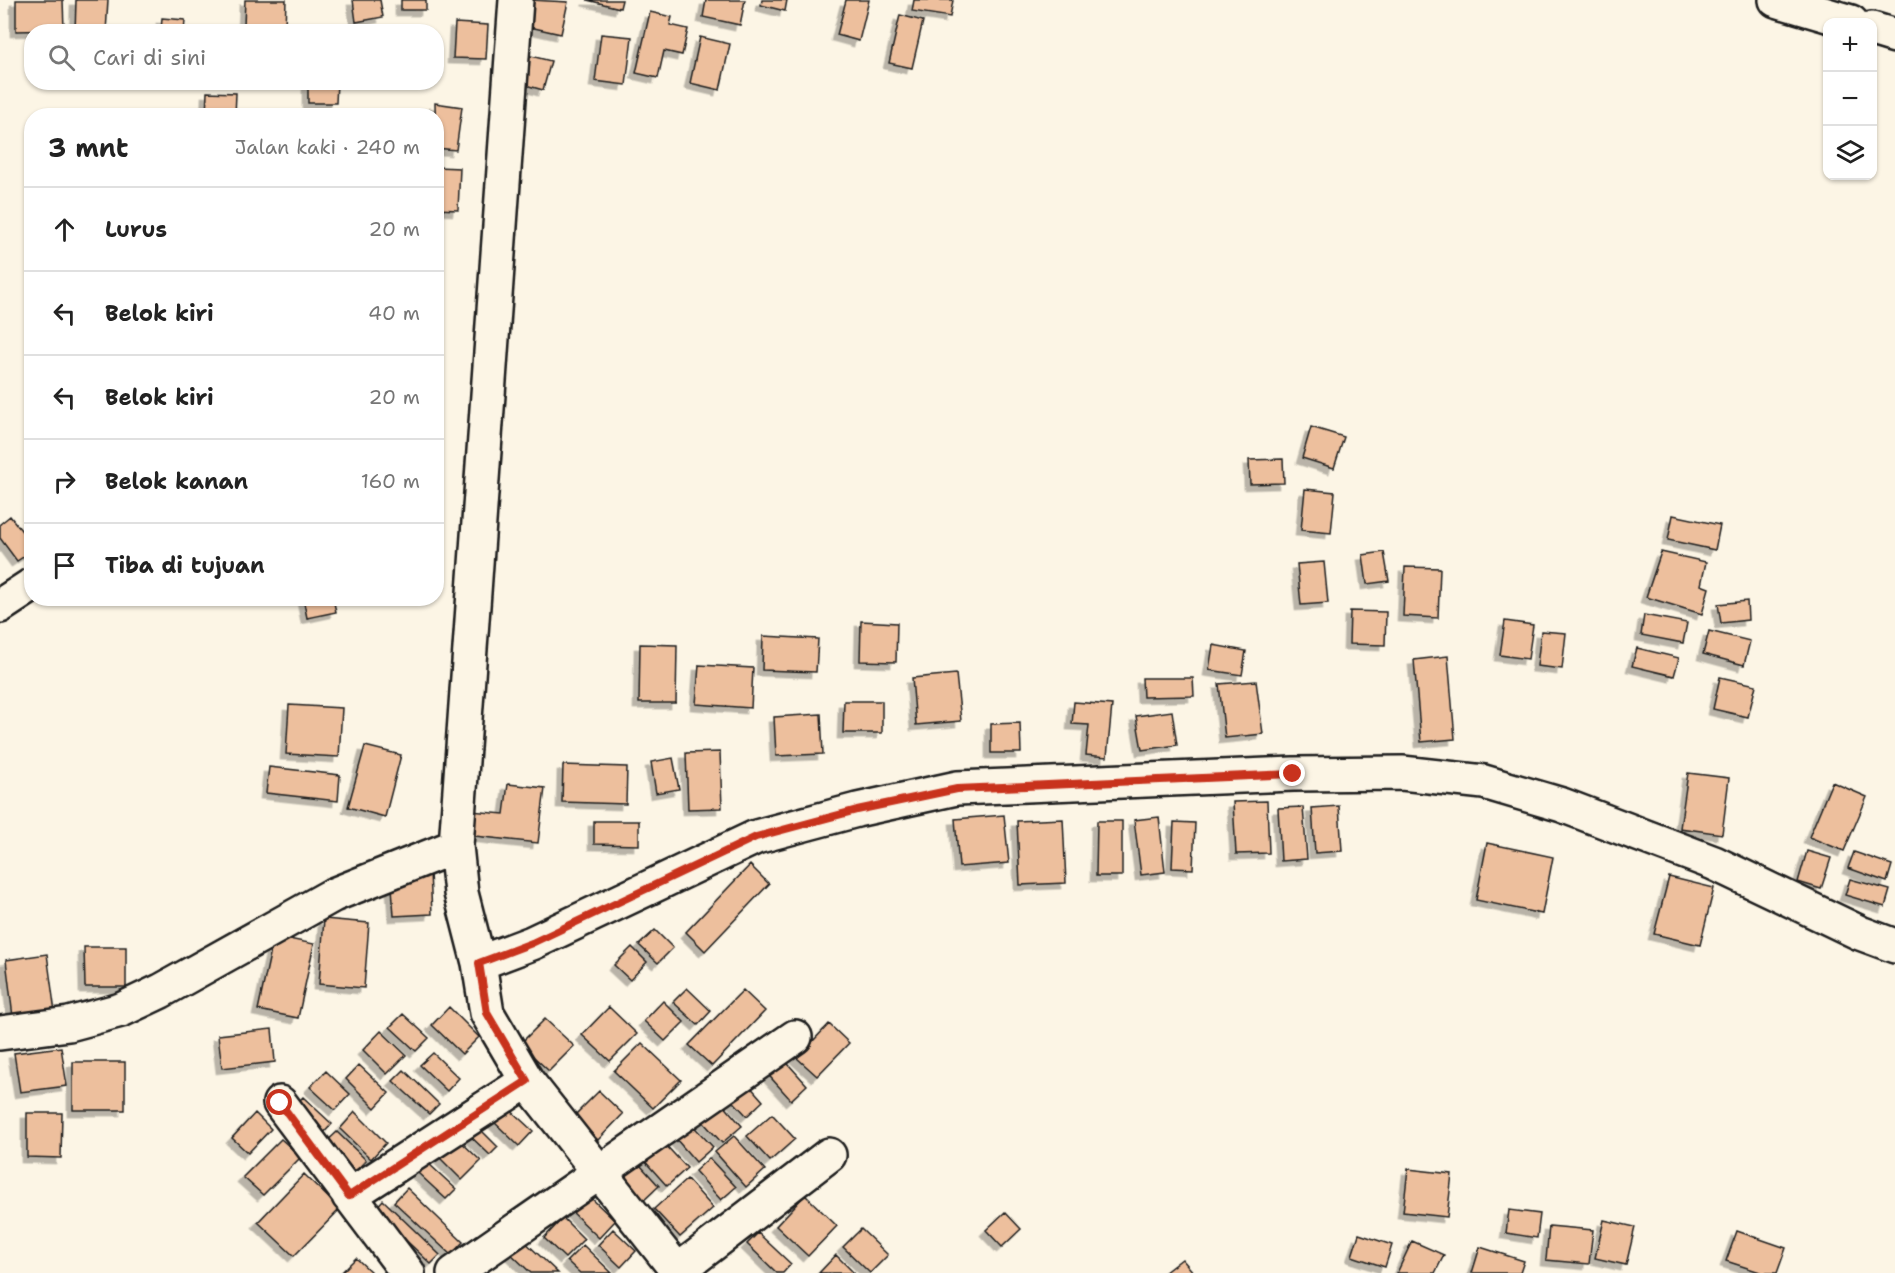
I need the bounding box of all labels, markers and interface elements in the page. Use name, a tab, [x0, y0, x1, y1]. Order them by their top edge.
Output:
map controls	[1823, 18, 1877, 180]
button: +	[1823, 18, 1877, 72]
search box	[24, 24, 444, 90]
icon: search	[45, 41, 78, 74]
text: Cari di sini	[93, 43, 206, 72]
button: −	[1823, 72, 1877, 126]
button: layers	[1823, 126, 1877, 180]
text: 3 mnt	[48, 130, 128, 165]
text: Jalan kaki · 240 m	[235, 134, 420, 160]
icon: ahead	[48, 213, 81, 246]
text: Lurus	[105, 215, 167, 244]
text: 20 m	[369, 216, 420, 242]
icon: left	[48, 297, 81, 330]
text: Belok kiri	[105, 299, 214, 328]
text: 40 m	[368, 300, 420, 326]
icon: left	[48, 381, 81, 414]
text: Belok kiri	[105, 383, 214, 412]
text: 20 m	[369, 384, 420, 410]
icon: right	[48, 465, 81, 498]
text: Belok kanan	[105, 467, 248, 496]
text: 160 m	[361, 468, 420, 494]
icon: arrive	[48, 549, 81, 582]
text: Tiba di tujuan	[105, 551, 265, 580]
route end	[1279, 760, 1305, 786]
route start	[266, 1089, 292, 1115]

